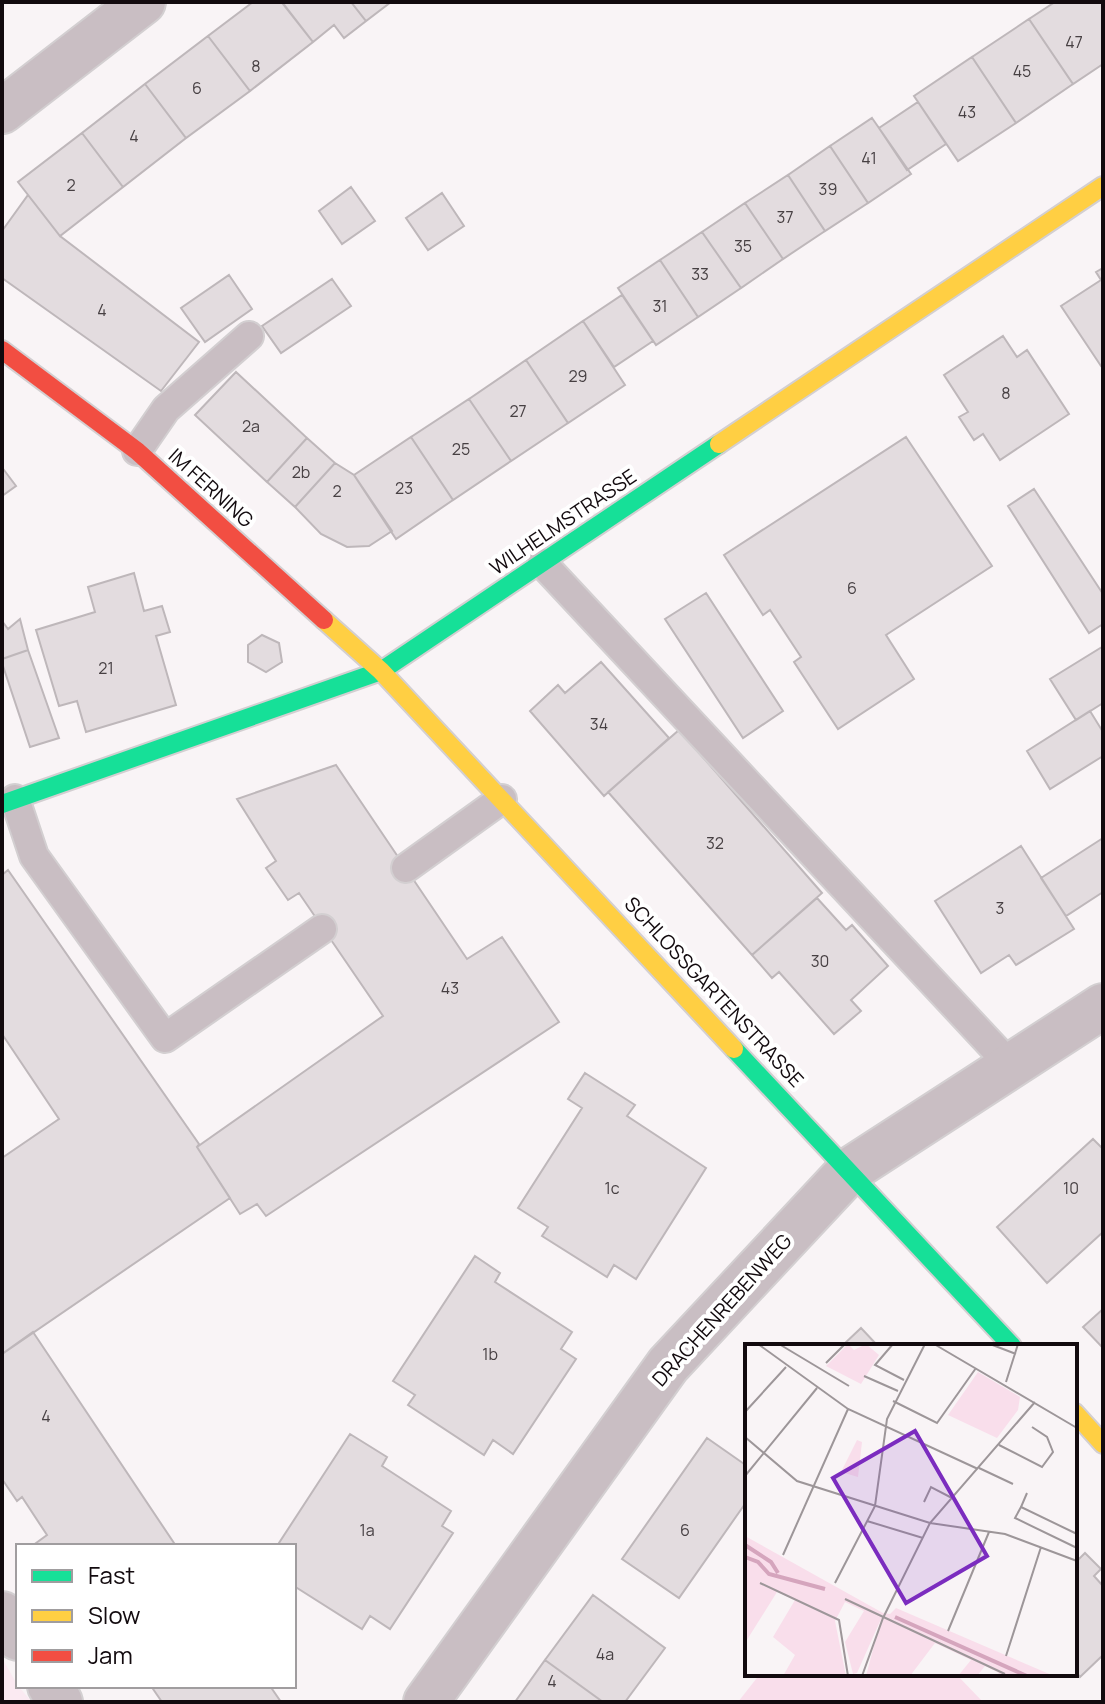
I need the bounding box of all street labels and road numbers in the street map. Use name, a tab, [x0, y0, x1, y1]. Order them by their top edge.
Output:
street label: IM FERNING	[163, 442, 260, 533]
street label: WILHELMSTRASSE	[484, 463, 641, 581]
street label: SCHLOSSGARTENSTRASSE	[619, 891, 810, 1093]
street label: DRACHENREBENWEG	[646, 1228, 797, 1392]

